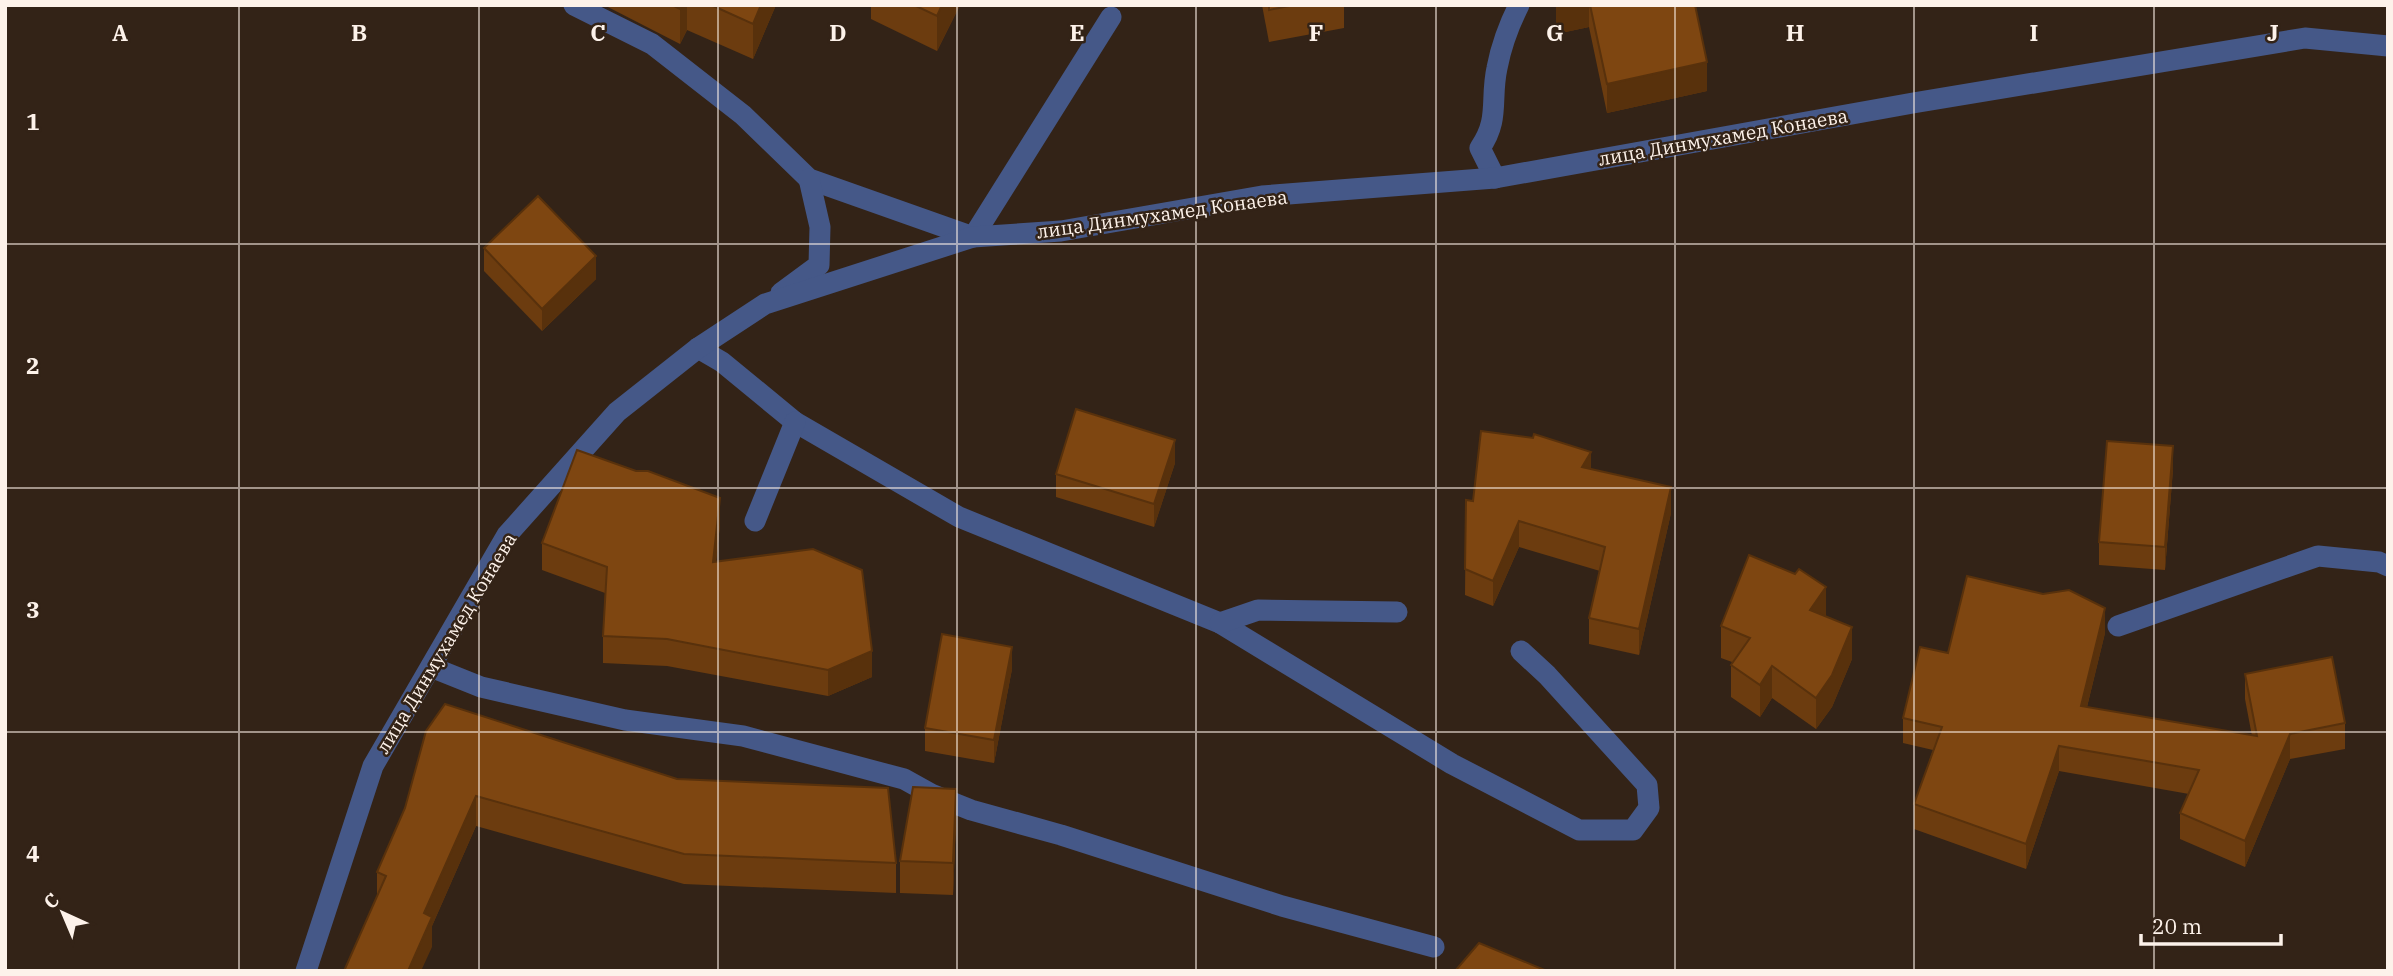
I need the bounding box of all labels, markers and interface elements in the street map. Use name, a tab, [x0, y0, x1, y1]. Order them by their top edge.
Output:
text: A	[112, 17, 128, 47]
text: B	[351, 17, 367, 47]
text: C	[590, 17, 606, 47]
text: D	[829, 17, 847, 47]
text: E	[1069, 17, 1085, 47]
text: F	[1309, 17, 1323, 47]
text: G	[1546, 17, 1564, 47]
text: H	[1786, 17, 1804, 47]
text: I	[2030, 17, 2038, 47]
text: J	[2267, 17, 2279, 47]
street label: лица Динмухамед Конаева	[1596, 103, 1850, 171]
text: 1	[26, 106, 40, 136]
street label: лица Динмухамед Конаева	[1035, 185, 1289, 243]
text: 2	[26, 350, 40, 380]
street label: лица Динмухамед Конаева	[371, 528, 521, 758]
text: 3	[26, 594, 40, 624]
text: 4	[26, 838, 40, 868]
north arrow	[28, 878, 98, 948]
text: С	[38, 888, 64, 914]
scale bar	[2141, 902, 2281, 946]
text: 20 m	[2152, 912, 2202, 940]

